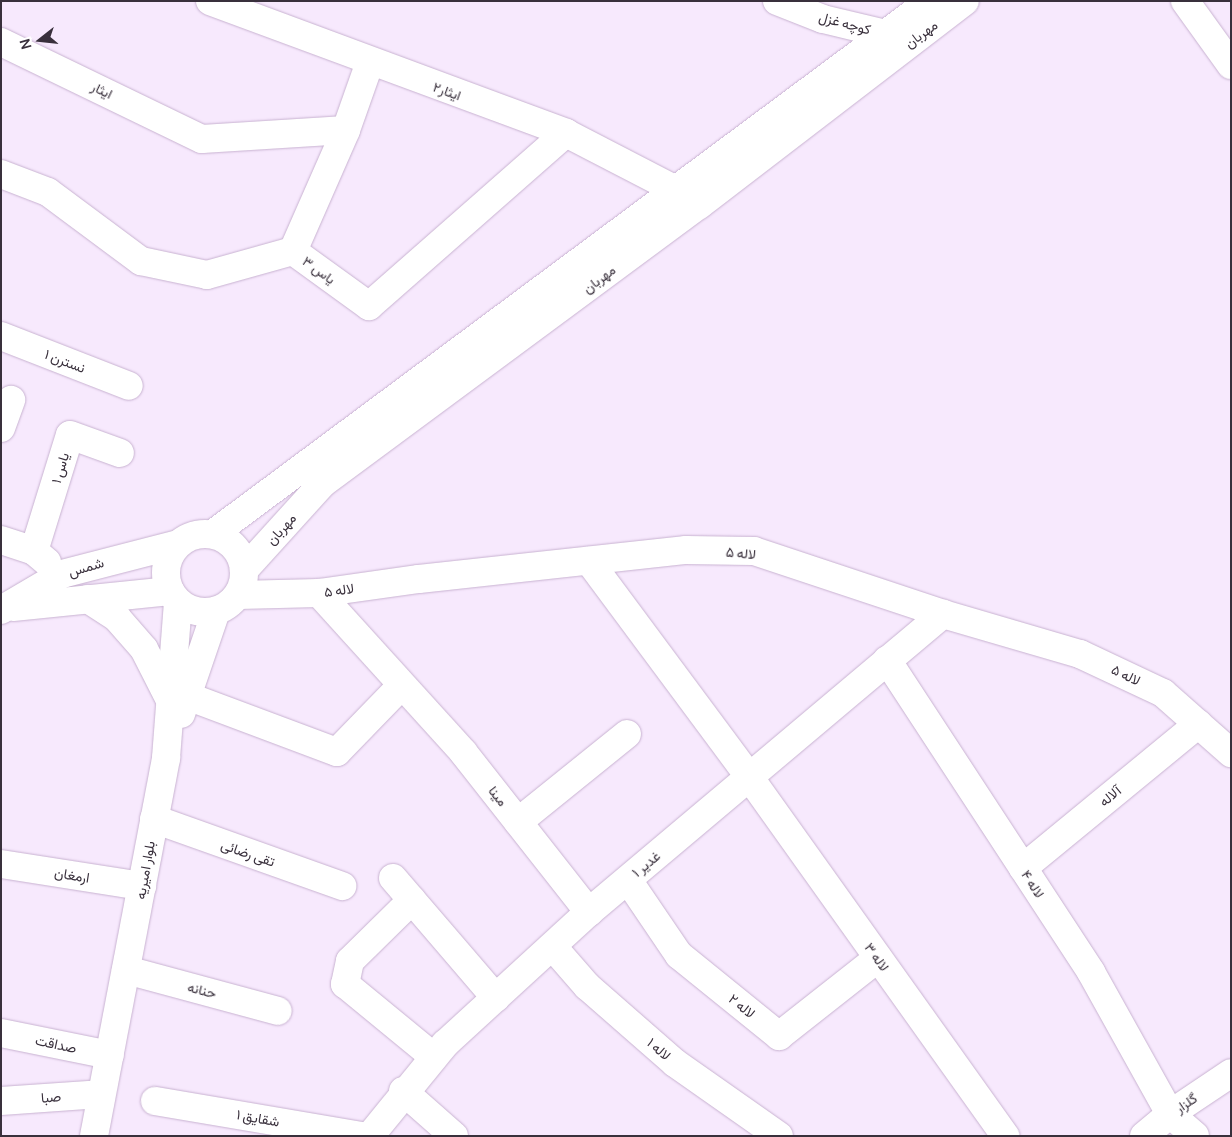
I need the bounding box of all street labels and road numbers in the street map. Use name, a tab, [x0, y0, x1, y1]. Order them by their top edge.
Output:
street label: کوچه غزل	[817, 8, 873, 38]
street label: مهربان	[901, 16, 941, 52]
street label: ایثار	[89, 78, 115, 102]
street label: ایثار۲	[431, 78, 463, 104]
street label: یاس ۳	[299, 252, 339, 288]
street label: مهربان	[579, 261, 619, 297]
street label: نسترن ۱	[42, 346, 88, 376]
street label: یاس ۱	[47, 451, 73, 485]
street label: مهربان	[262, 510, 300, 548]
street label: لاله ۵	[725, 543, 757, 563]
street label: شمس	[66, 554, 106, 580]
street label: لاله ۵	[323, 580, 355, 600]
street label: لاله ۵	[1109, 661, 1143, 689]
street label: آلاله	[1096, 782, 1124, 810]
street label: مینا	[485, 783, 511, 809]
street label: تقی رضائی	[219, 836, 277, 870]
street label: بلوار امیریه	[132, 840, 158, 900]
street label: غدیر ۱	[628, 847, 664, 881]
street label: ارمغان	[53, 864, 91, 886]
street label: لاله ۴	[1018, 867, 1048, 901]
street label: لاله ۳	[861, 939, 893, 975]
street label: حنانه	[186, 978, 218, 1002]
street label: لاله ۲	[725, 990, 759, 1022]
street label: صداقت	[34, 1031, 78, 1057]
street label: لاله ۱	[644, 1034, 674, 1064]
street label: صبا	[40, 1088, 62, 1106]
street label: گلزار	[1172, 1090, 1200, 1116]
street label: شقایق ۱	[235, 1106, 281, 1130]

